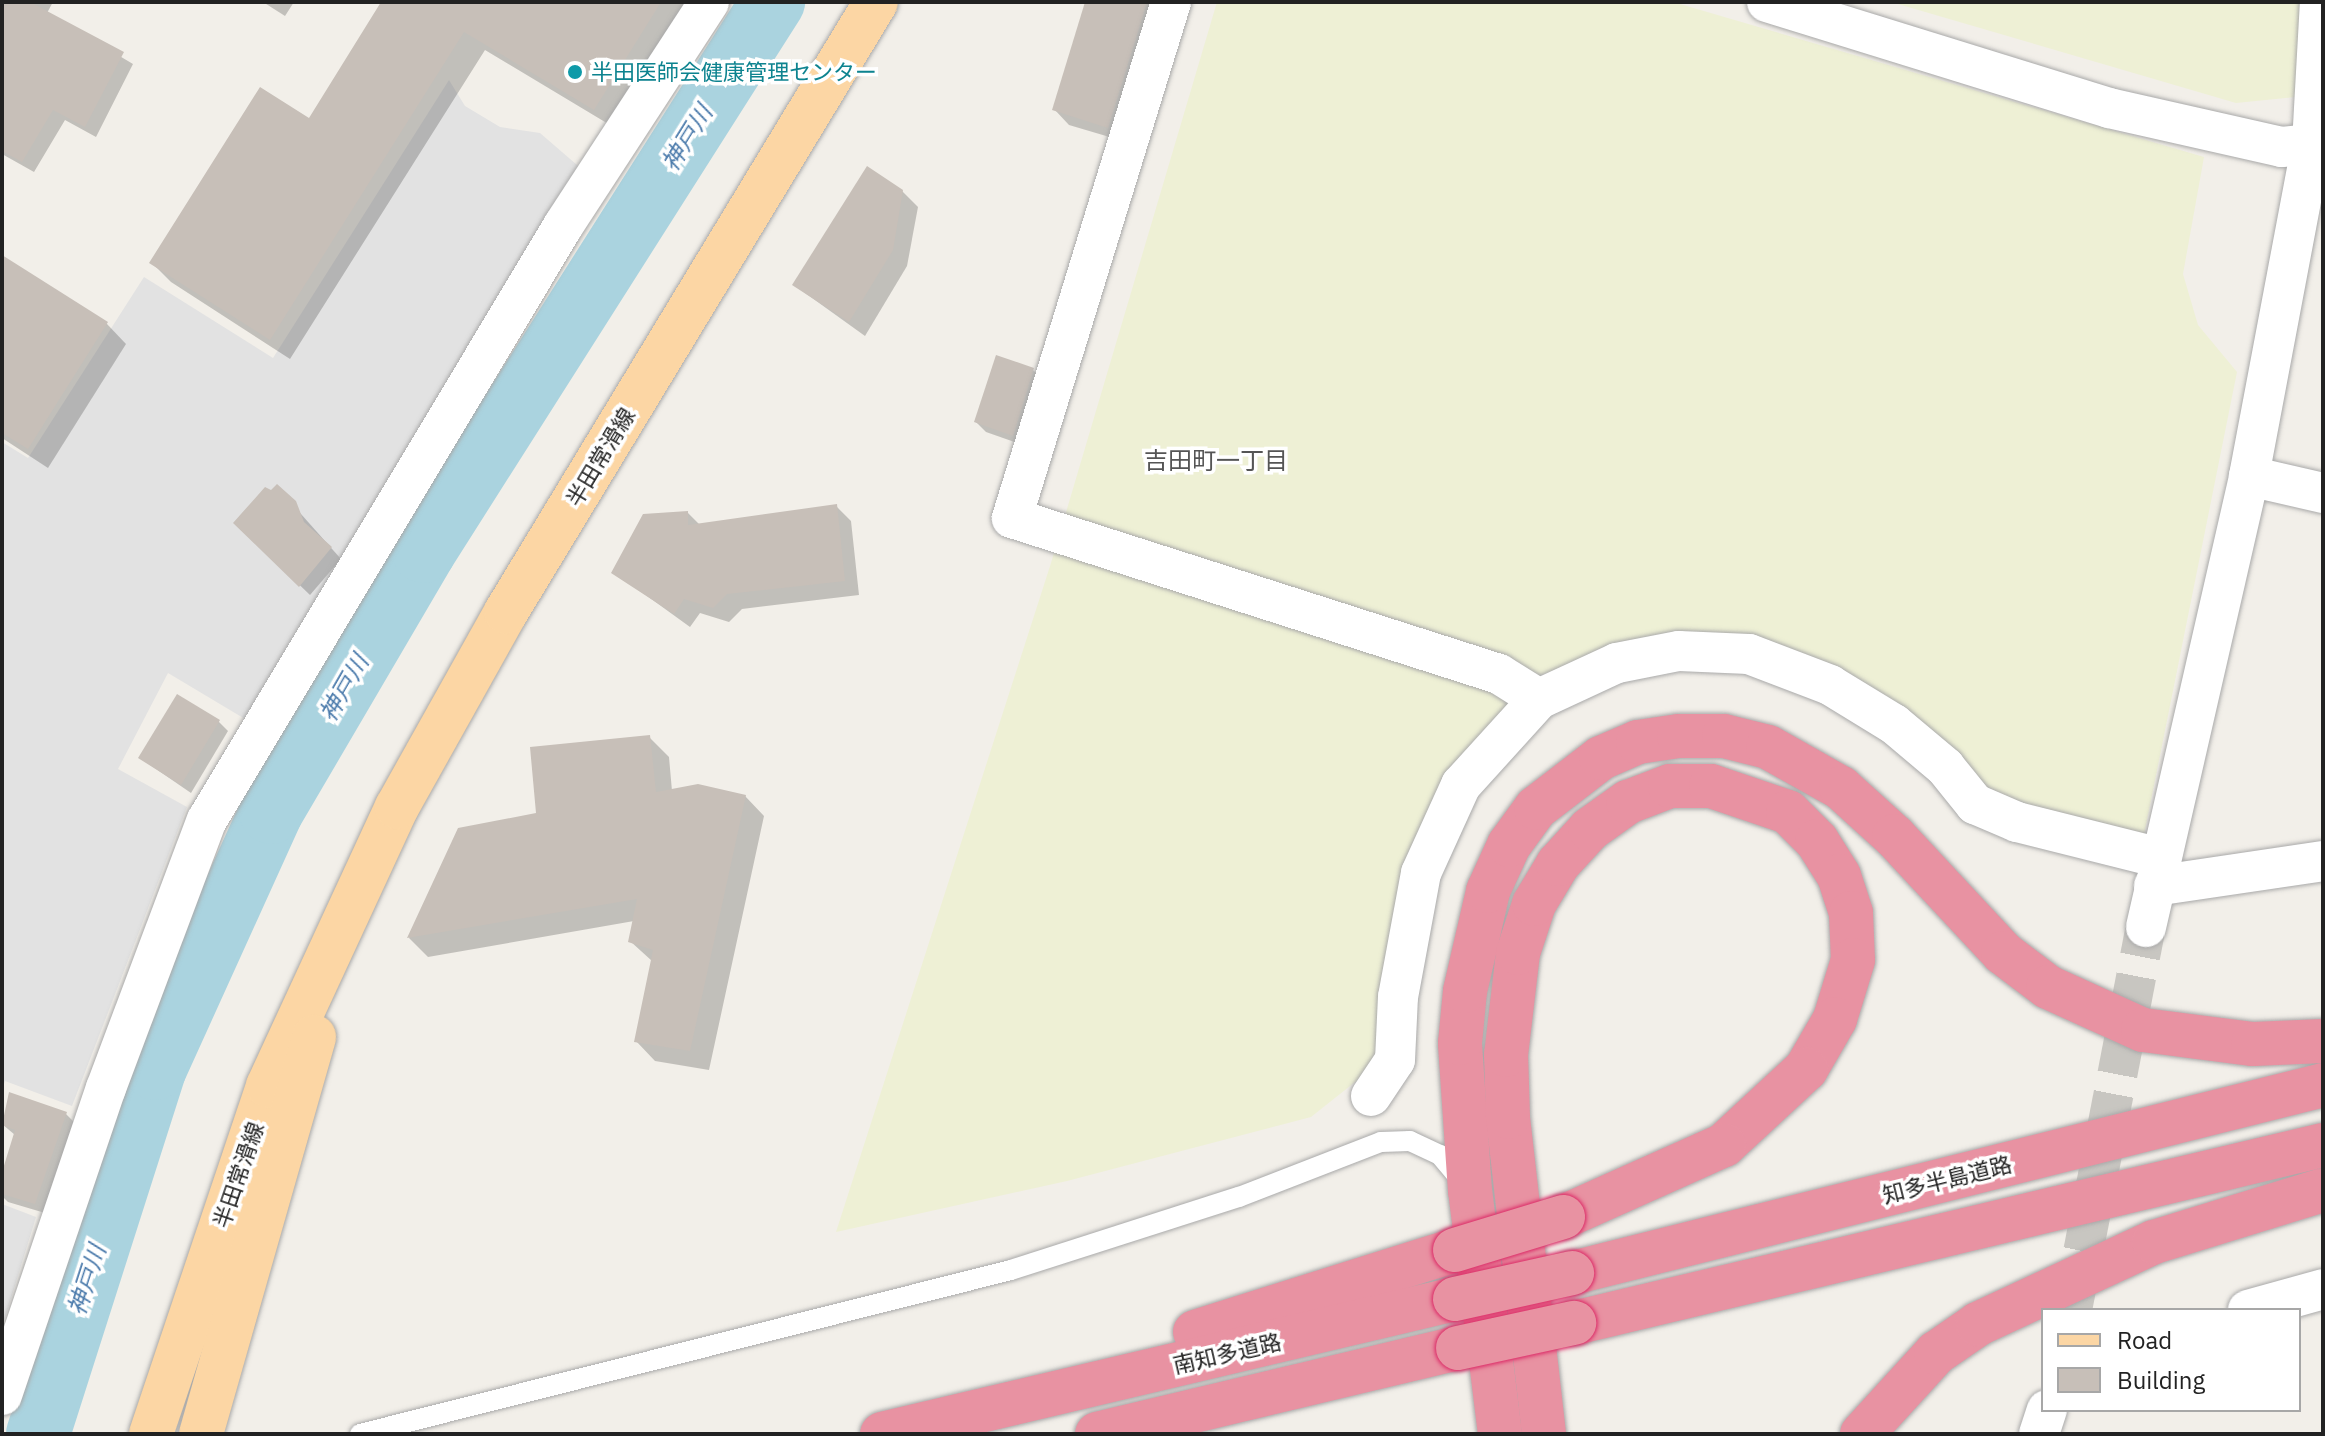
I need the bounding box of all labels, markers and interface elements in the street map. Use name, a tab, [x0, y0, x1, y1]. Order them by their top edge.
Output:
place label: 半田医師会健康管理センター	[591, 59, 877, 85]
marker: 半田医師会健康管理センター	[566, 63, 584, 81]
water label: 神戸川	[656, 100, 718, 176]
street label: 半田常滑線	[560, 403, 640, 511]
district label: 吉田町一丁目	[1144, 447, 1288, 475]
water label: 神戸川	[314, 650, 374, 726]
street label: 半田常滑線	[208, 1119, 268, 1231]
street label: 知多半島道路	[1880, 1150, 2014, 1208]
water label: 神戸川	[62, 1241, 112, 1319]
legend	[2041, 1308, 2301, 1412]
text: Road	[2117, 1324, 2172, 1356]
street label: 南知多道路	[1170, 1328, 1284, 1378]
text: Building	[2117, 1364, 2205, 1396]

